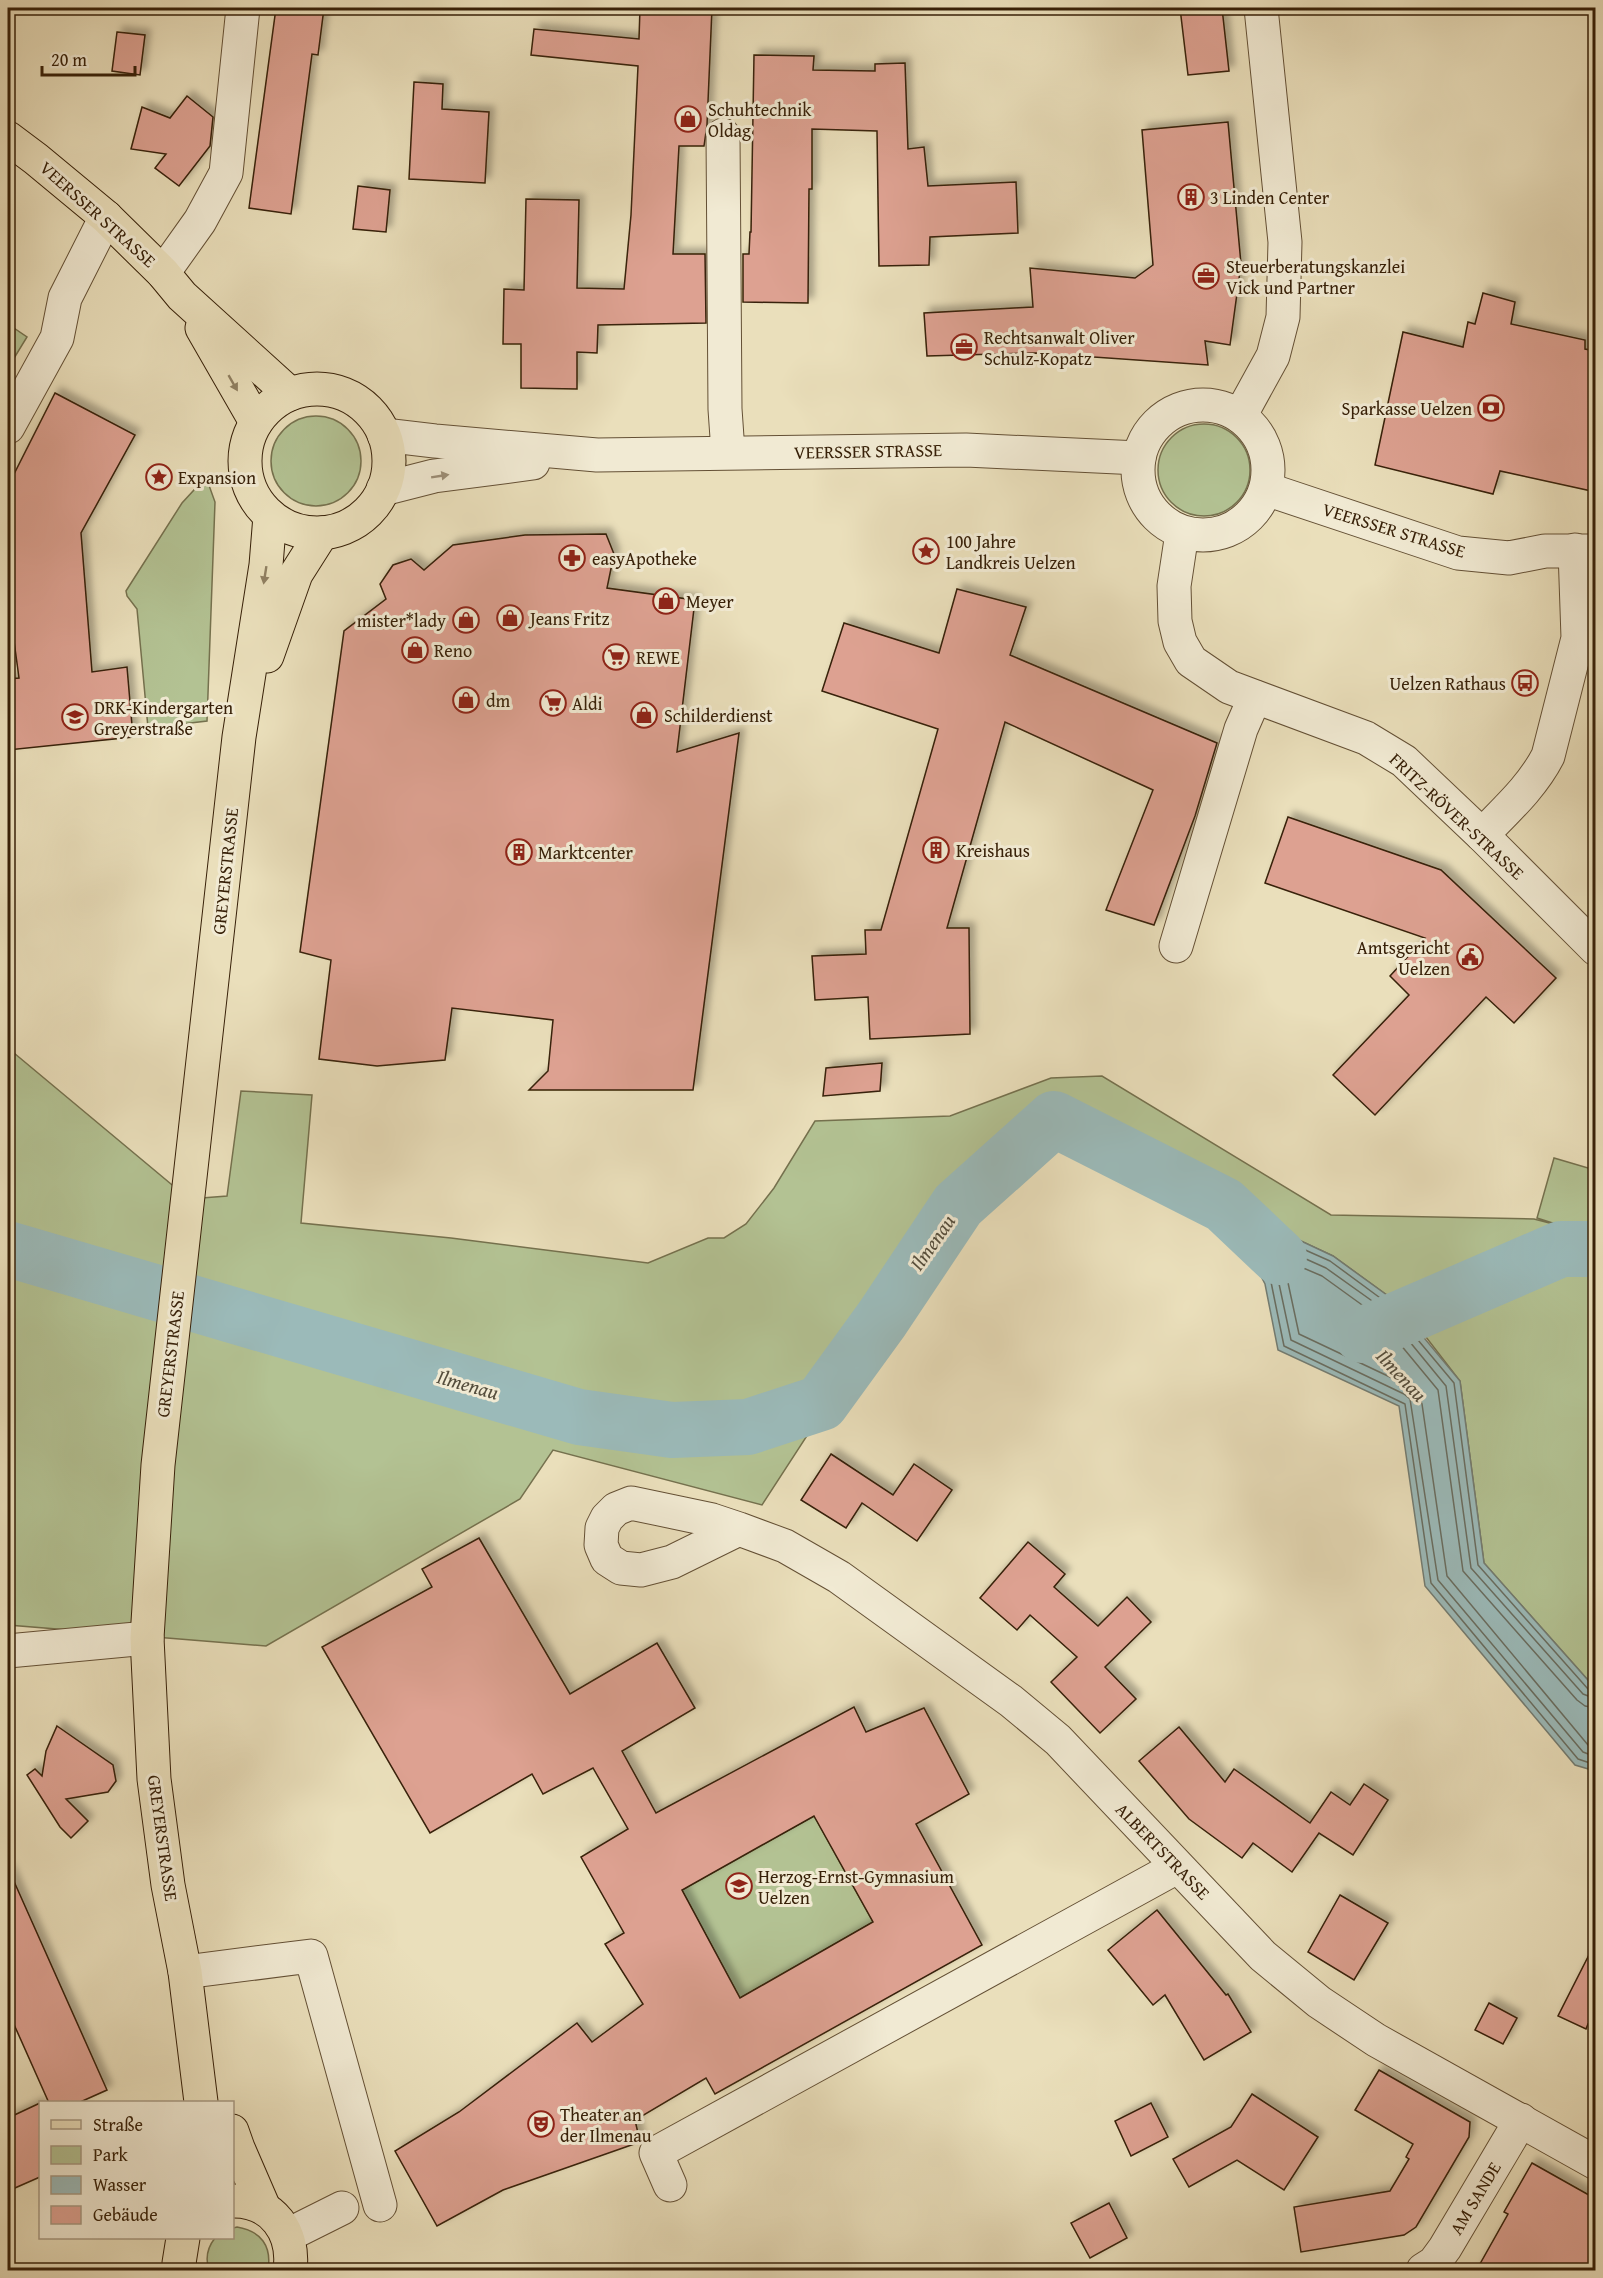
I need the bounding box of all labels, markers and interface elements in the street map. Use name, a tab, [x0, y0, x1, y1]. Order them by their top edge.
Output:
scale bar	[42, 39, 135, 77]
text: 20 m	[51, 46, 87, 73]
place label: Schuhtechnik Oldag	[708, 96, 812, 144]
shop icon: Schuhtechnik Oldag	[673, 104, 703, 134]
street label: VEERSSER STRASSE	[34, 154, 162, 274]
building icon: 3 Linden Center	[1176, 182, 1206, 212]
place label: 3 Linden Center	[1210, 184, 1330, 211]
place label: Steuerberatungskanzlei Vick und Partner	[1226, 253, 1405, 301]
office icon: Steuerberatungskanzlei Vick und Partner	[1191, 261, 1221, 291]
place label: Rechtsanwalt Oliver Schulz-Kopatz	[984, 324, 1135, 372]
office icon: Rechtsanwalt Oliver Schulz-Kopatz	[949, 332, 979, 362]
one-way arrow	[228, 374, 238, 391]
bank icon: Sparkasse Uelzen	[1476, 393, 1506, 423]
place label: Sparkasse Uelzen	[1341, 395, 1472, 422]
street label: VEERSSER STRASSE	[794, 436, 942, 466]
place icon: Expansion	[144, 462, 174, 492]
place label: Expansion	[178, 464, 256, 491]
one-way arrow	[431, 471, 450, 480]
street label: VEERSSER STRASSE	[1319, 495, 1469, 565]
place label: 100 Jahre Landkreis Uelzen	[946, 528, 1076, 576]
place icon: 100 Jahre Landkreis Uelzen	[911, 536, 941, 566]
pharmacy icon: easyApotheke	[557, 543, 587, 573]
place label: easyApotheke	[592, 545, 697, 572]
one-way arrow	[260, 565, 269, 584]
shop icon: Meyer	[651, 586, 681, 616]
place label: Meyer	[686, 588, 734, 615]
shop icon: Jeans Fritz	[495, 603, 525, 633]
shop icon: mister*lady	[451, 605, 481, 635]
place label: Jeans Fritz	[528, 605, 609, 632]
place label: mister*lady	[357, 607, 446, 634]
shop icon: Reno	[400, 635, 430, 665]
place label: Reno	[434, 637, 472, 664]
supermarket icon: REWE	[601, 642, 631, 672]
place label: REWE	[636, 644, 680, 671]
bus stop icon: Uelzen Rathaus	[1510, 668, 1540, 698]
place label: Uelzen Rathaus	[1390, 670, 1506, 697]
shop icon: dm	[451, 685, 481, 715]
place label: dm	[486, 687, 511, 714]
supermarket icon: Aldi	[538, 688, 568, 718]
place label: Aldi	[572, 690, 603, 717]
place label: DRK-Kindergarten Greyerstraße	[94, 694, 233, 742]
shop icon: Schilderdienst	[629, 700, 659, 730]
school or university icon: DRK-Kindergarten Greyerstraße	[60, 702, 90, 732]
place label: Schilderdienst	[664, 702, 773, 729]
street label: FRITZ-RÖVER-STRASSE	[1383, 746, 1531, 886]
street label: GREYERSTRASSE	[205, 806, 245, 936]
building icon: Kreishaus	[921, 835, 951, 865]
building icon: Marktcenter	[504, 837, 534, 867]
place label: Kreishaus	[956, 837, 1030, 864]
place label: Marktcenter	[538, 839, 634, 866]
place label: Amtsgericht Uelzen	[1357, 934, 1451, 982]
public building icon: Amtsgericht Uelzen	[1455, 942, 1485, 972]
water label: Ilmenau	[902, 1208, 962, 1276]
street label: GREYERSTRASSE	[149, 1289, 191, 1419]
water label: Ilmenau	[1370, 1342, 1434, 1408]
water label: Ilmenau	[434, 1361, 502, 1407]
street label: GREYERSTRASSE	[141, 1773, 185, 1903]
street label: ALBERTSTRASSE	[1110, 1796, 1216, 1906]
place label: Herzog-Ernst-Gymnasium Uelzen	[758, 1863, 954, 1911]
school or university icon: Herzog-Ernst-Gymnasium Uelzen	[724, 1871, 754, 1901]
legend	[39, 2101, 234, 2239]
place label: Theater an der Ilmenau	[560, 2101, 652, 2149]
theatre icon: Theater an der Ilmenau	[526, 2109, 556, 2139]
text: Straße	[93, 2111, 143, 2138]
text: Park	[93, 2141, 129, 2168]
street label: AM SANDE	[1443, 2156, 1507, 2240]
text: Wasser	[93, 2171, 147, 2198]
text: Gebäude	[93, 2201, 158, 2228]

